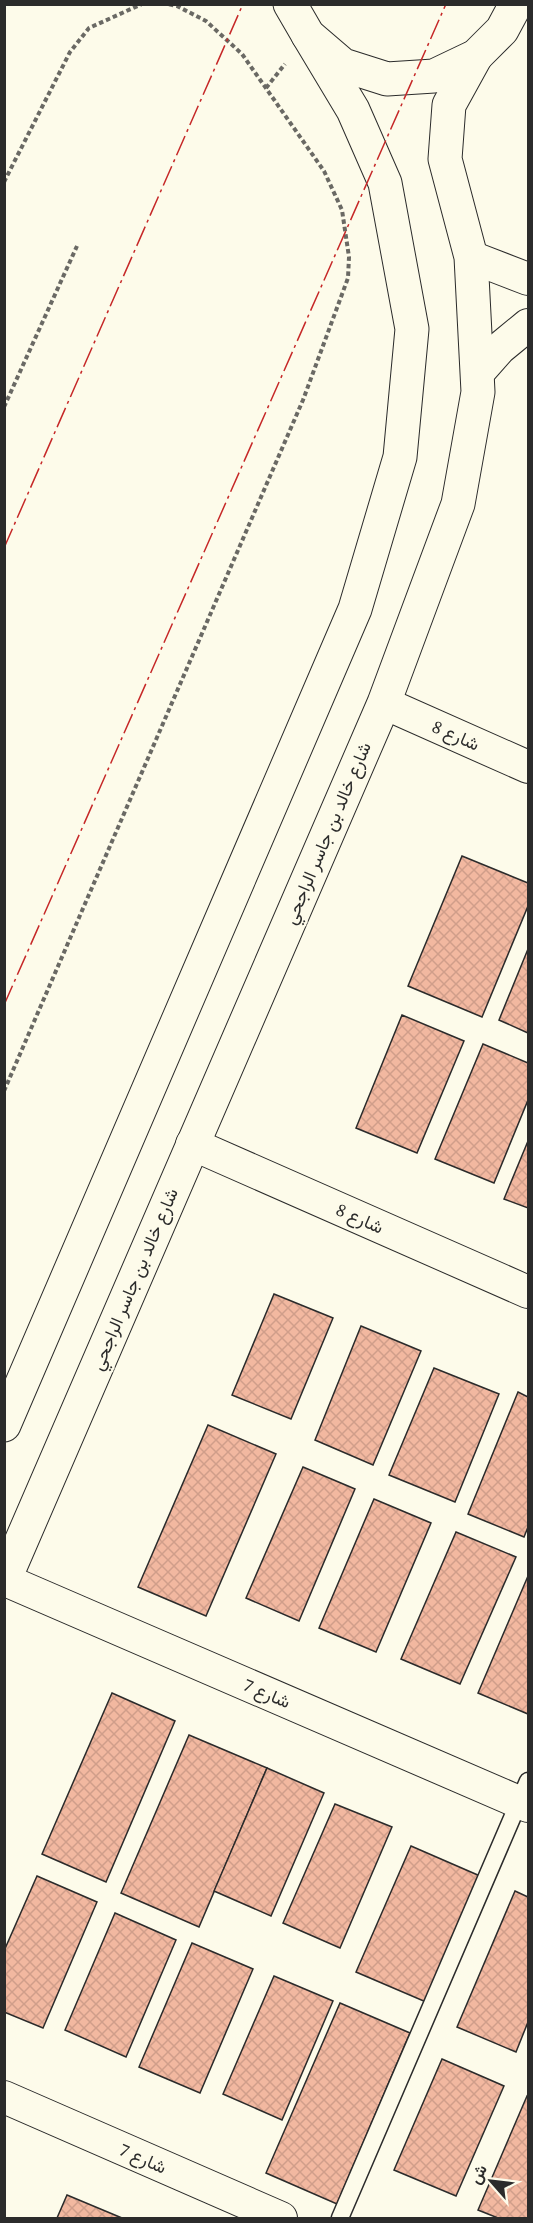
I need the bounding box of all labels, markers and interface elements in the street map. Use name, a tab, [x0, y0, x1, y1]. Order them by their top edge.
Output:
street label: شارع 8	[428, 714, 484, 756]
street label: شارع خالد بن جاسر الراجحي	[277, 738, 380, 929]
street label: شارع خالد بن جاسر الراجحي	[84, 1184, 187, 1375]
street label: شارع 8	[332, 1197, 388, 1239]
street label: شارع 7	[239, 1672, 295, 1714]
street label: شارع 7	[115, 2137, 171, 2179]
north arrow	[461, 2151, 521, 2211]
text: ش	[464, 2160, 492, 2188]

